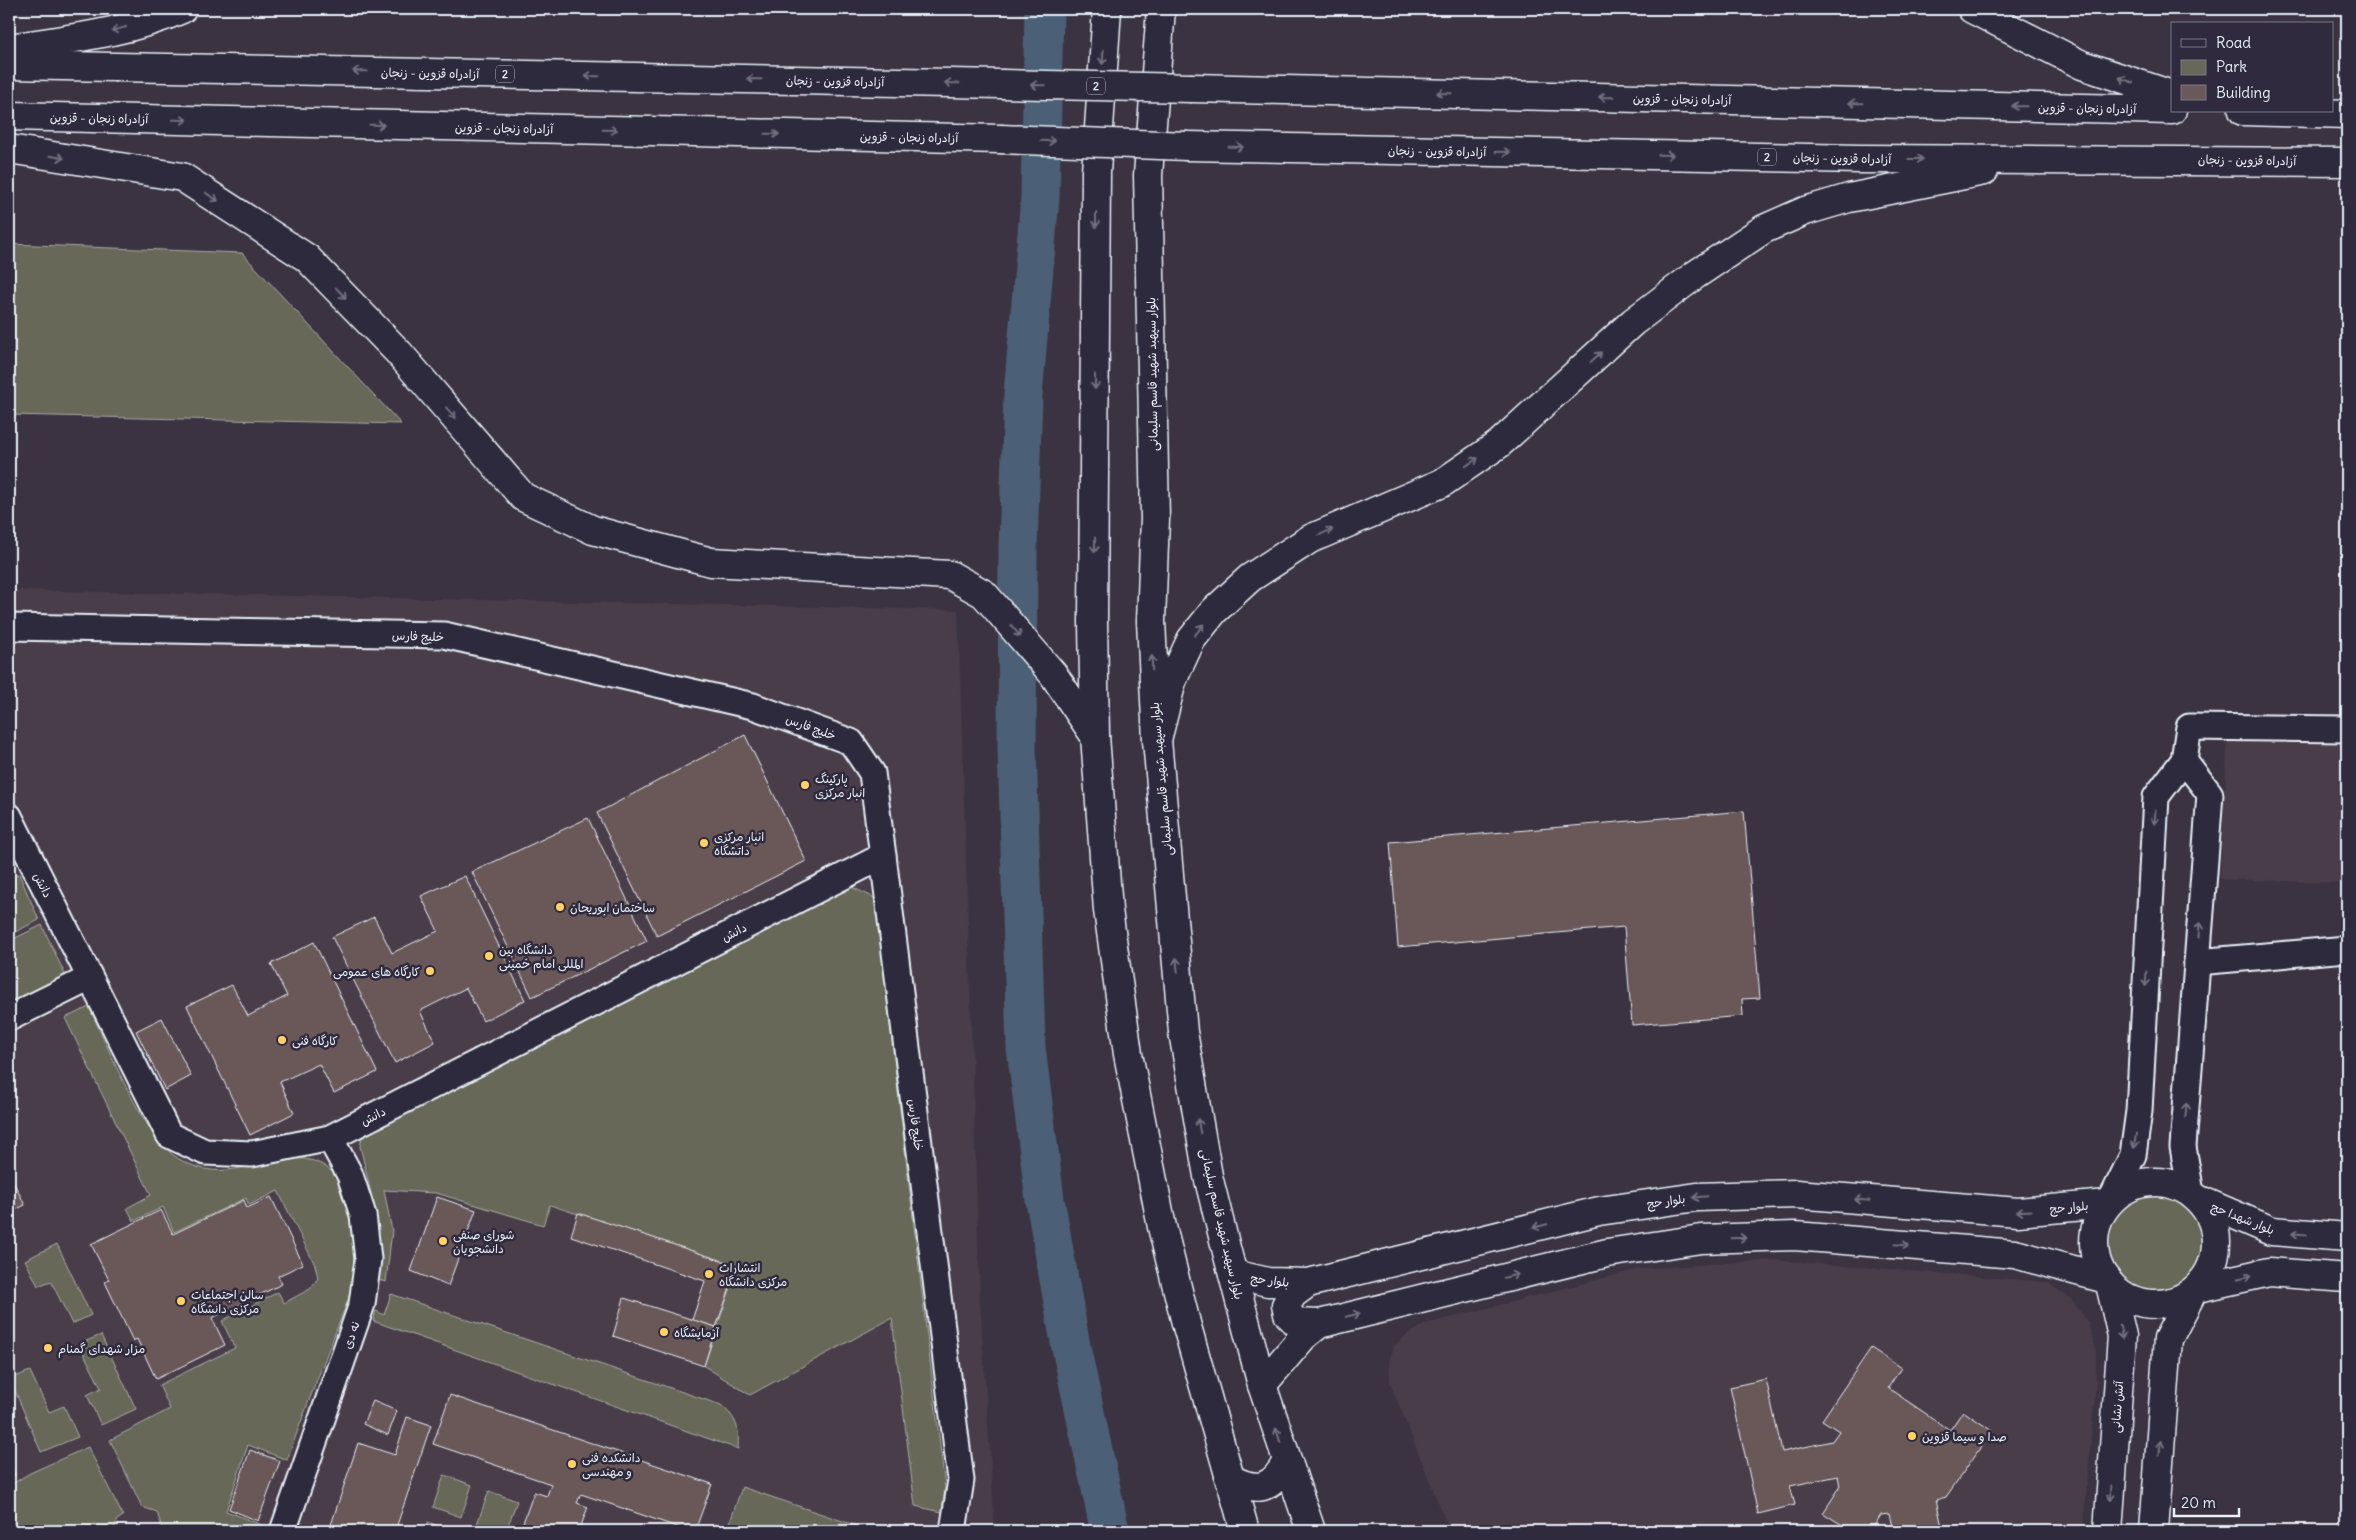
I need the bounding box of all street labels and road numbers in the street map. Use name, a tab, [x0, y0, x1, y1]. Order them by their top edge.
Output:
street label: آزادراه قزوین - زنجان	[381, 65, 480, 82]
road number: 2	[496, 66, 514, 82]
street label: آزادراه قزوین - زنجان	[786, 73, 885, 90]
road number: 2	[1087, 78, 1105, 94]
street label: آزادراه زنجان - قزوین	[1633, 91, 1732, 108]
street label: آزادراه زنجان - قزوین	[2038, 100, 2137, 117]
street label: آزادراه زنجان - قزوین	[50, 110, 149, 127]
street label: آزادراه زنجان - قزوین	[455, 120, 554, 137]
street label: آزادراه زنجان - قزوین	[860, 129, 959, 146]
street label: آزادراه قزوین - زنجان	[1388, 143, 1487, 160]
road number: 2	[1758, 148, 1776, 166]
street label: آزادراه قزوین - زنجان	[1793, 150, 1892, 167]
street label: آزادراه قزوین - زنجان	[2198, 152, 2297, 169]
street label: بلوار سپهبد شهید قاسم سلیمانی	[1143, 297, 1163, 451]
street label: خلیج فارس	[392, 628, 444, 646]
street label: بلوار سپهبد شهید قاسم سلیمانی	[1147, 701, 1177, 856]
street label: خلیج فارس	[783, 711, 838, 745]
street label: دانش	[30, 870, 56, 900]
street label: دانش	[719, 919, 749, 945]
street label: خلیج فارس	[903, 1098, 927, 1152]
street label: دانش	[358, 1103, 388, 1129]
street label: بلوار سپهبد شهید قاسم سلیمانی	[1195, 1147, 1247, 1301]
street label: بلوار حج	[1646, 1191, 1687, 1213]
street label: بلوار حج	[2049, 1198, 2089, 1218]
street label: بلوار شهدا حج	[2208, 1199, 2277, 1239]
street label: بلوار حج	[1250, 1270, 1290, 1292]
street label: نه دی	[339, 1319, 363, 1351]
street label: آتش نشانی	[2108, 1379, 2127, 1434]

